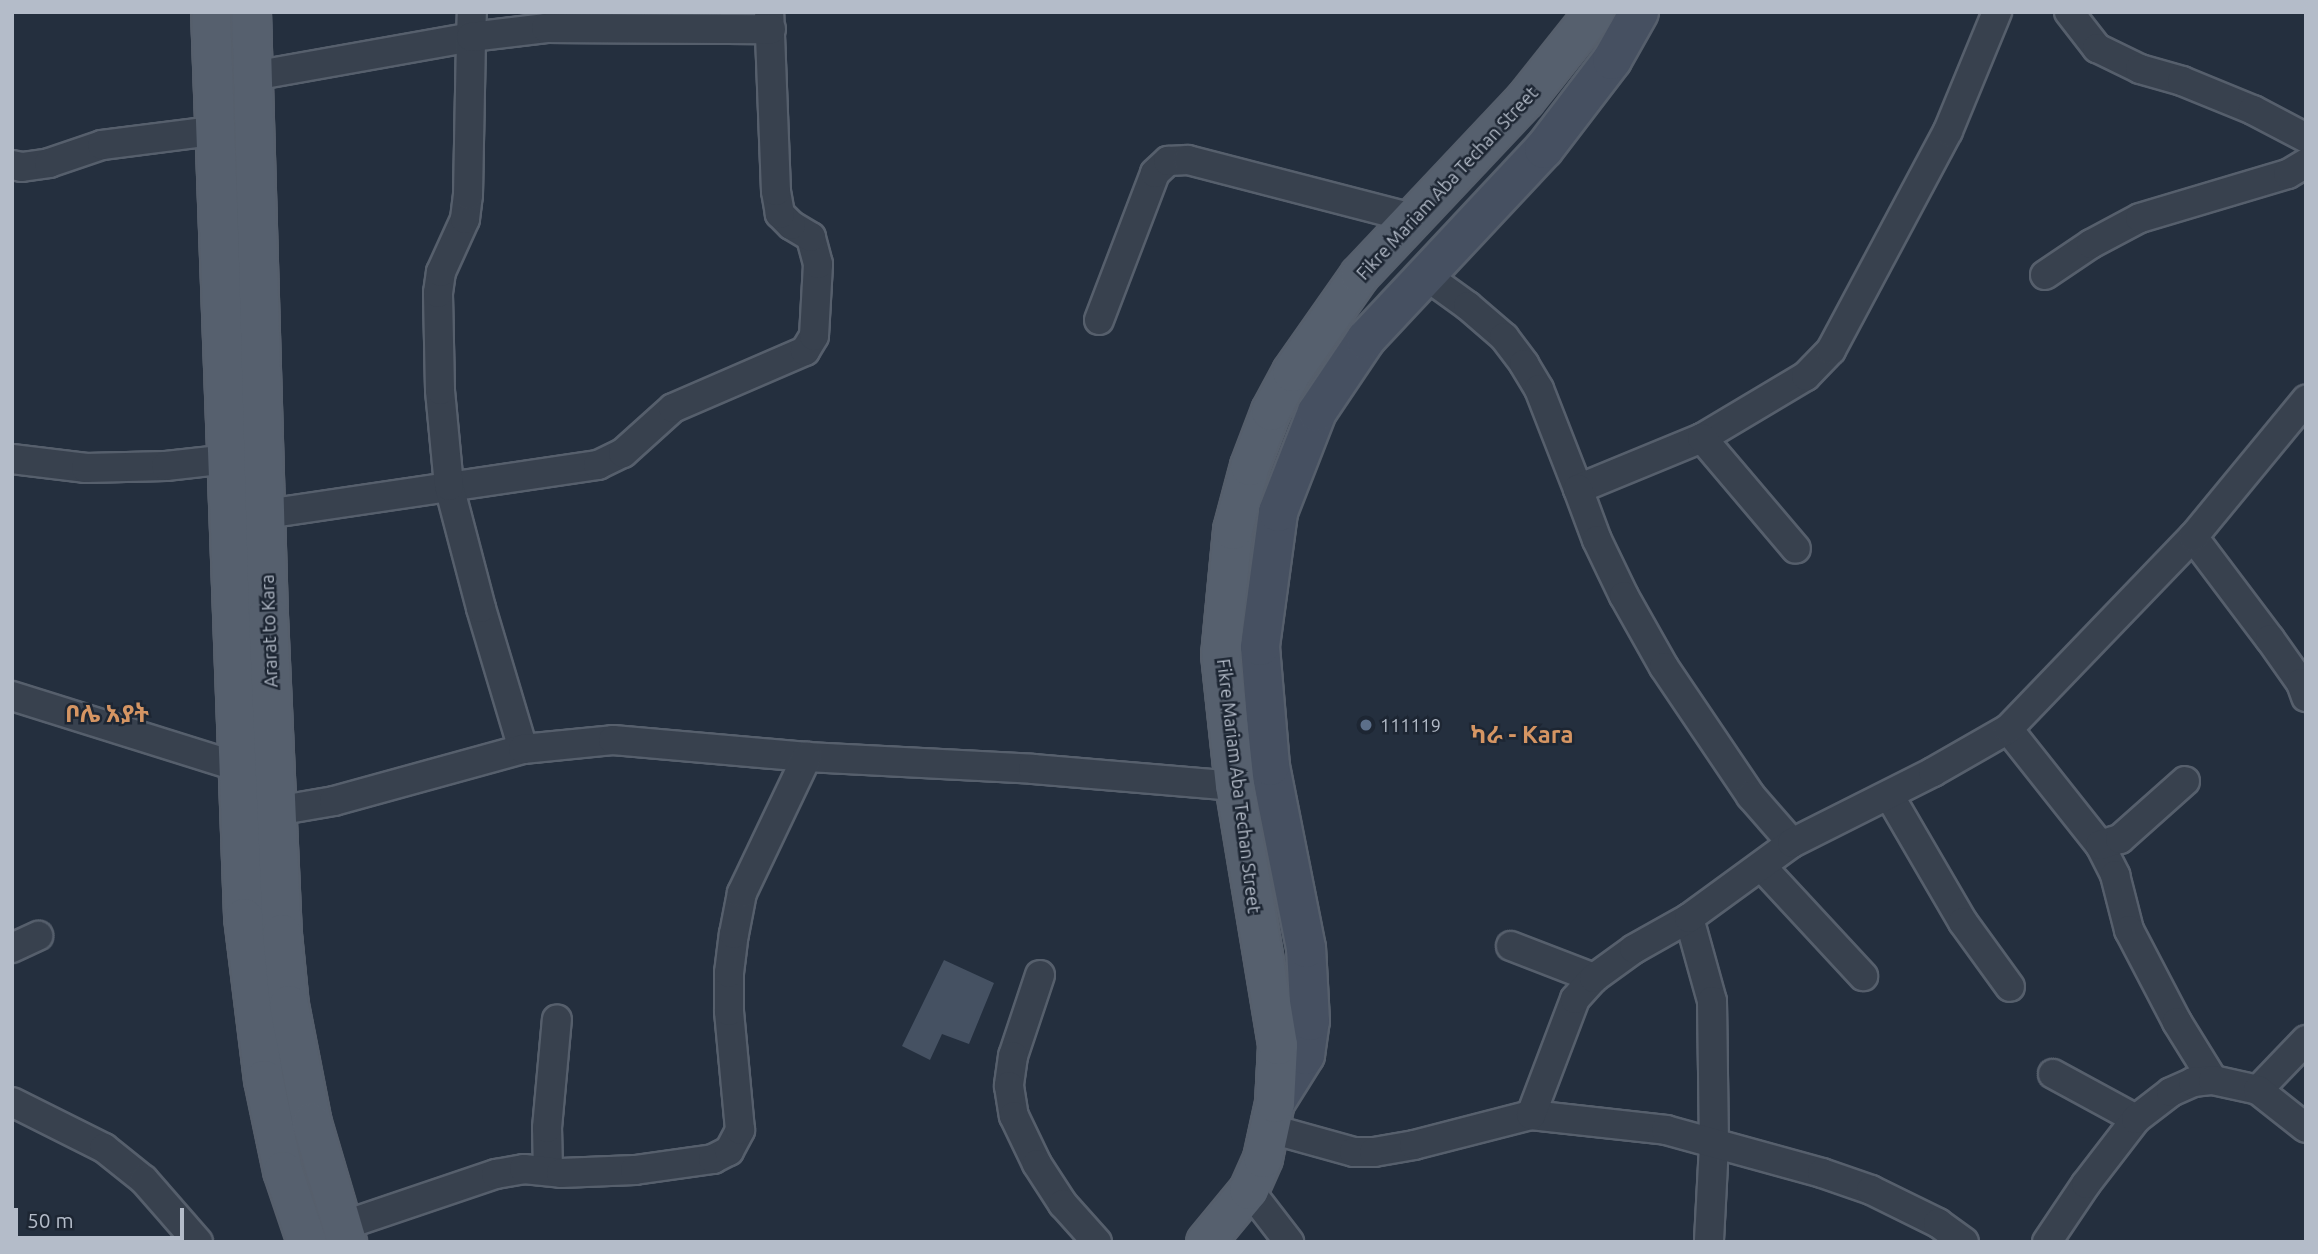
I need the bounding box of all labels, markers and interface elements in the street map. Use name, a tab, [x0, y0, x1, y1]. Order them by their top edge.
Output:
street label: Fikre Mariam Aba Techan Street	[1352, 82, 1542, 284]
street label: Ararat to Kara	[256, 574, 282, 688]
street label: Fikre Mariam Aba Techan Street	[1213, 658, 1265, 914]
district label: ቦሌ አያት	[65, 700, 149, 728]
place label: 111119	[1380, 714, 1441, 736]
marker: 111119	[1358, 717, 1374, 733]
district label: ካራ - Kara	[1471, 721, 1573, 749]
scale bar	[18, 1194, 187, 1238]
text: 50 m	[27, 1208, 74, 1232]

